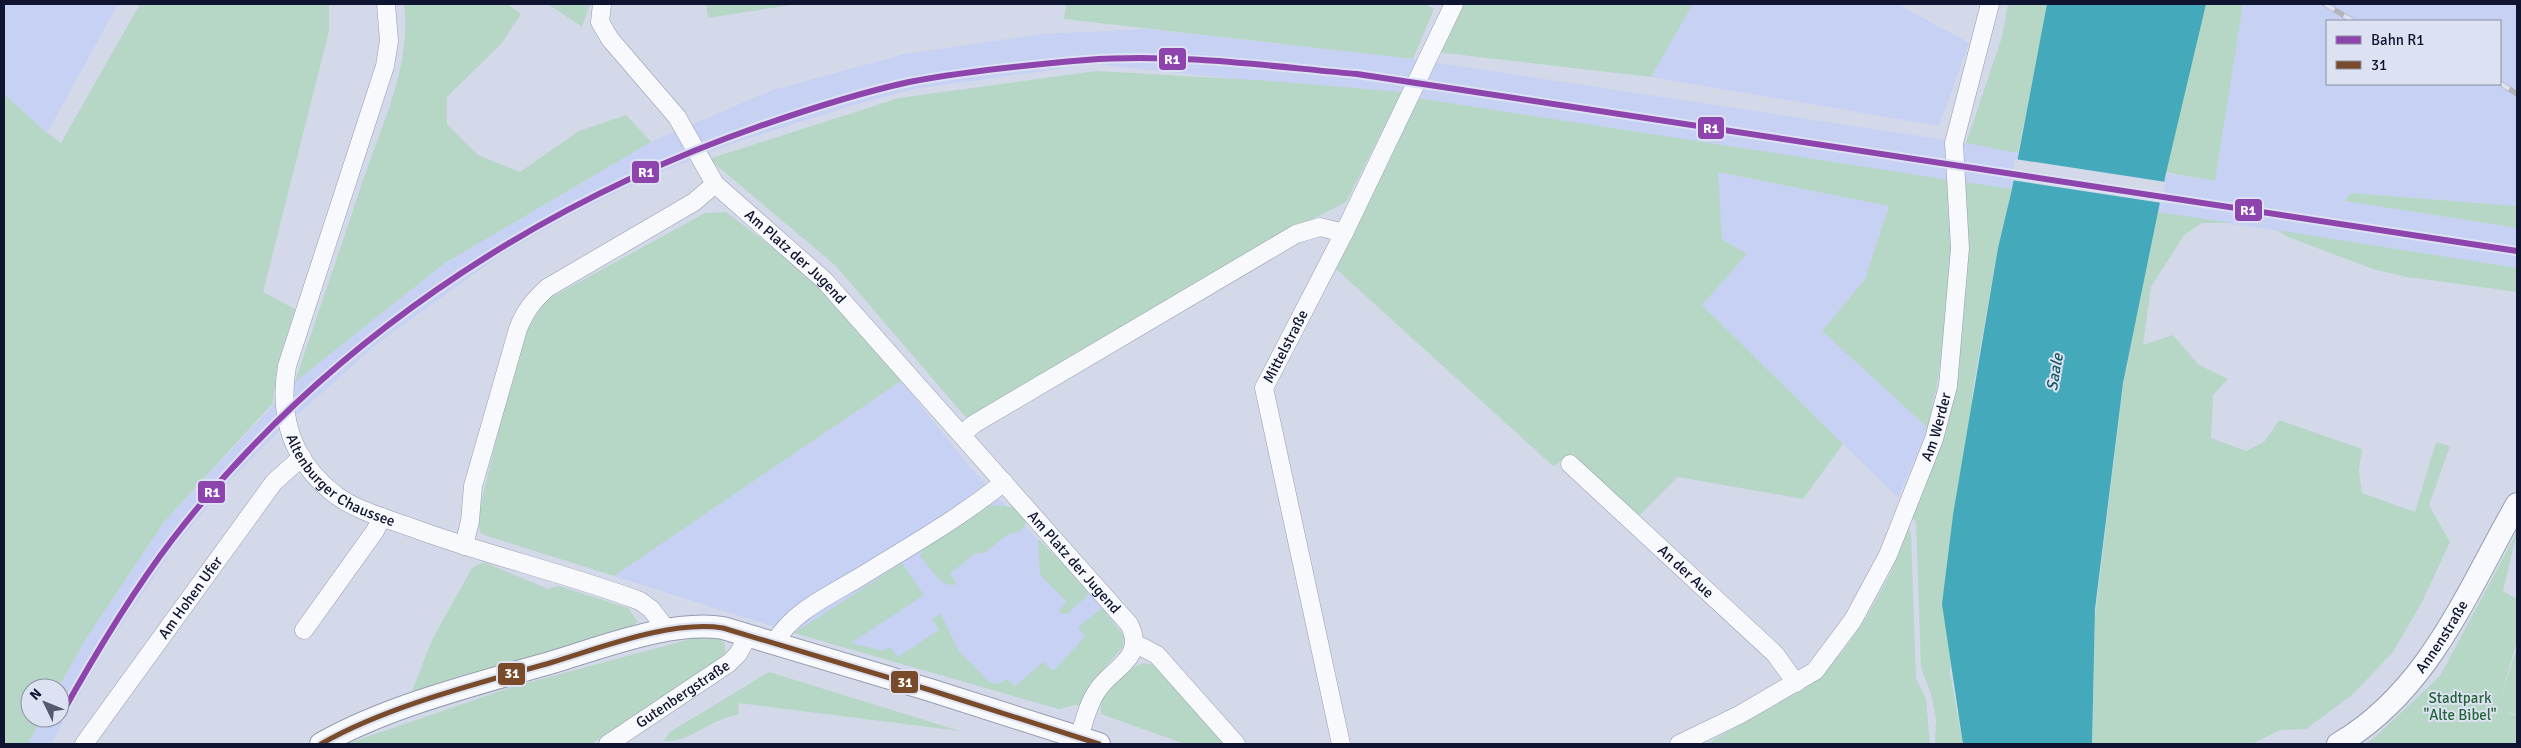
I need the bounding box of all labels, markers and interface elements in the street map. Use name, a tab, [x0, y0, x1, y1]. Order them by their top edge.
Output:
legend	[2326, 20, 2501, 85]
text: Bahn R1	[2371, 31, 2424, 49]
line badge: R1	[1158, 47, 1187, 71]
text: R1	[1164, 51, 1181, 68]
text: 31	[2371, 56, 2387, 74]
line badge: R1	[1697, 116, 1725, 140]
text: R1	[1703, 120, 1720, 137]
line badge: R1	[631, 160, 660, 184]
text: R1	[638, 164, 655, 181]
line badge: R1	[2234, 198, 2263, 222]
text: R1	[2240, 202, 2257, 219]
street label: Am Platz der Jugend	[741, 205, 850, 307]
street label: Mittelstraße	[1259, 307, 1312, 386]
water label: Saale	[2042, 351, 2068, 392]
street label: Am Werder	[1917, 390, 1955, 464]
street label: Altenburger Chaussee	[282, 431, 397, 530]
line badge: R1	[197, 480, 226, 504]
text: R1	[204, 484, 221, 501]
street label: Am Platz der Jugend	[1024, 507, 1124, 617]
street label: An der Aue	[1654, 541, 1718, 602]
street label: Am Hohen Ufer	[154, 552, 226, 642]
street label: Annenstraße	[2412, 597, 2472, 677]
street label: Gutenbergstraße	[632, 656, 733, 732]
line badge: 31	[497, 662, 526, 686]
text: 31	[504, 665, 520, 682]
line badge: 31	[890, 670, 919, 694]
text: 31	[897, 674, 913, 691]
north arrow	[20, 678, 70, 728]
text: N	[26, 685, 45, 704]
park label: Stadtpark "Alte Bibel"	[2423, 689, 2497, 724]

